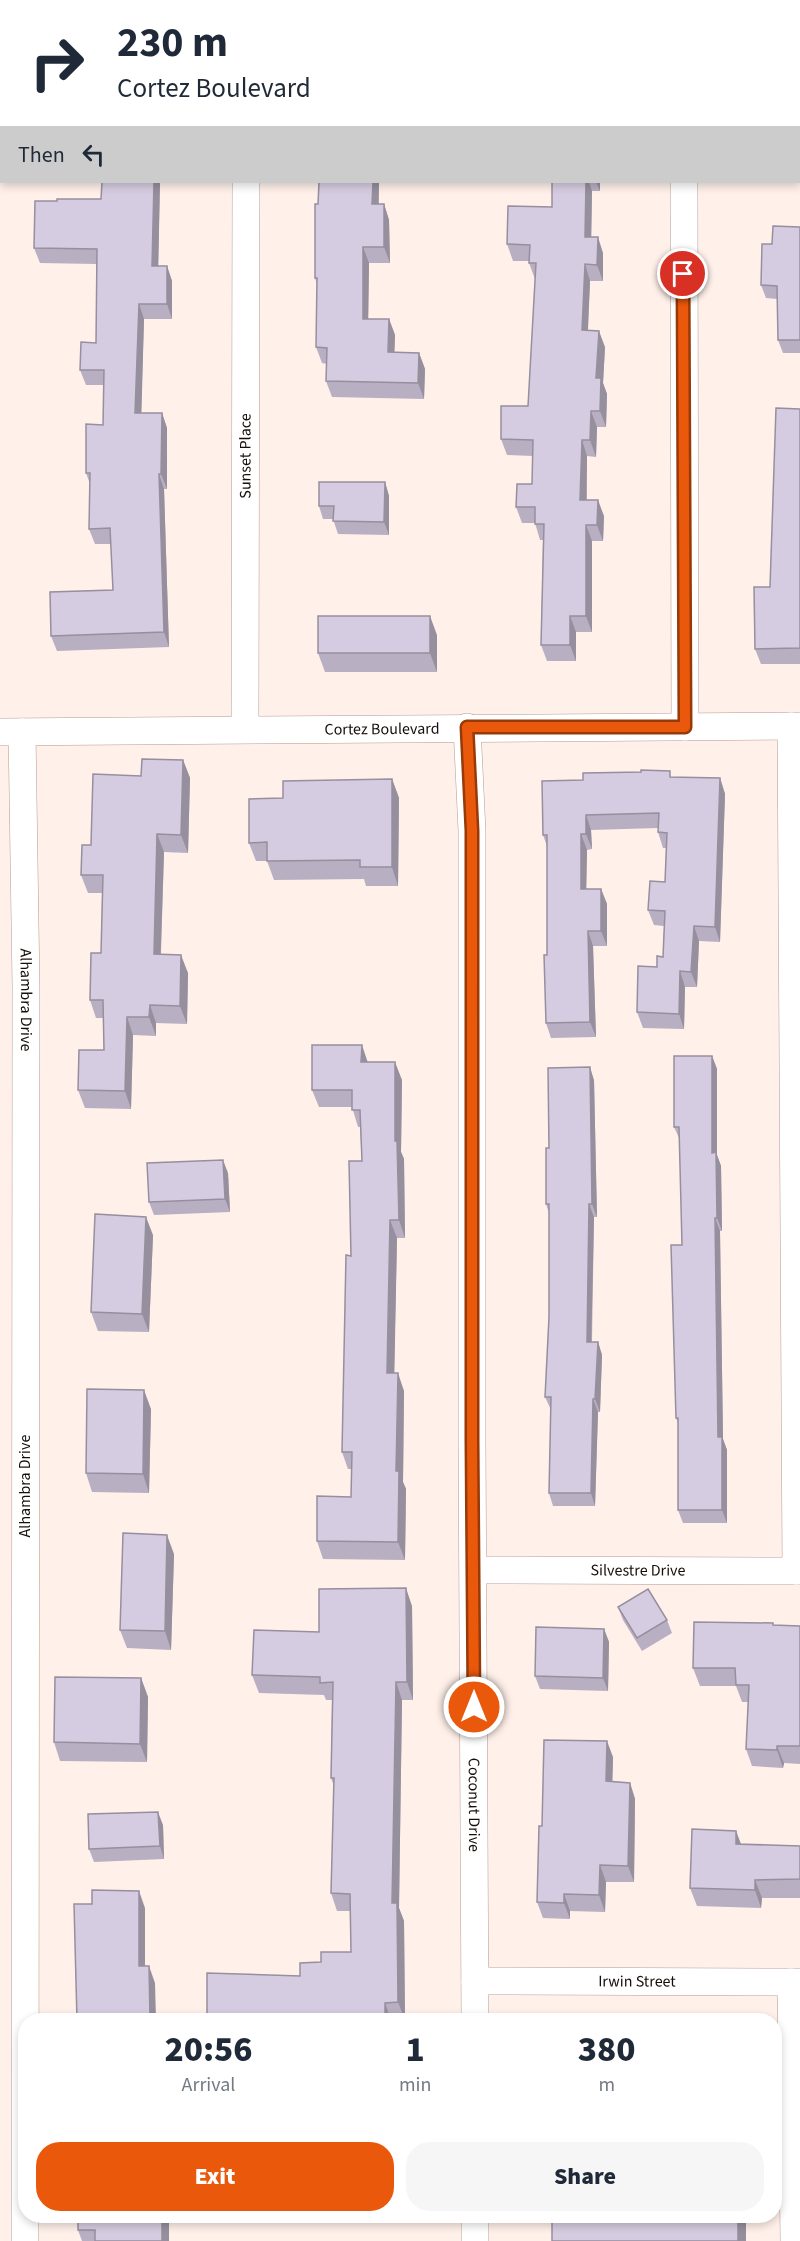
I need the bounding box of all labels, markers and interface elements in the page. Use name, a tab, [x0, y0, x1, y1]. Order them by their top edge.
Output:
text: 230 m	[117, 13, 228, 73]
icon: right	[18, 24, 96, 102]
text: Cortez Boulevard	[117, 69, 311, 108]
icon: left	[77, 138, 110, 171]
text: Then	[18, 139, 65, 171]
pin	[657, 248, 708, 299]
icon: arrive	[666, 257, 699, 290]
street label: Sunset Place	[234, 413, 257, 499]
street label: Cortez Boulevard	[324, 718, 440, 741]
street label: Alhambra Drive	[14, 948, 37, 1051]
street label: Alhambra Drive	[14, 1435, 36, 1537]
street label: Silvestre Drive	[590, 1559, 686, 1582]
position arrow	[442, 1675, 506, 1739]
street label: Coconut Drive	[463, 1758, 485, 1852]
street label: Irwin Street	[598, 1970, 676, 1993]
text: 20:56	[164, 2024, 253, 2075]
text: 1	[406, 2024, 425, 2075]
text: 380	[578, 2024, 636, 2075]
text: Arrival	[182, 2071, 235, 2099]
text: min	[399, 2071, 431, 2099]
text: m	[598, 2071, 615, 2099]
button: Exit	[36, 2142, 394, 2211]
button: Share	[406, 2142, 764, 2211]

